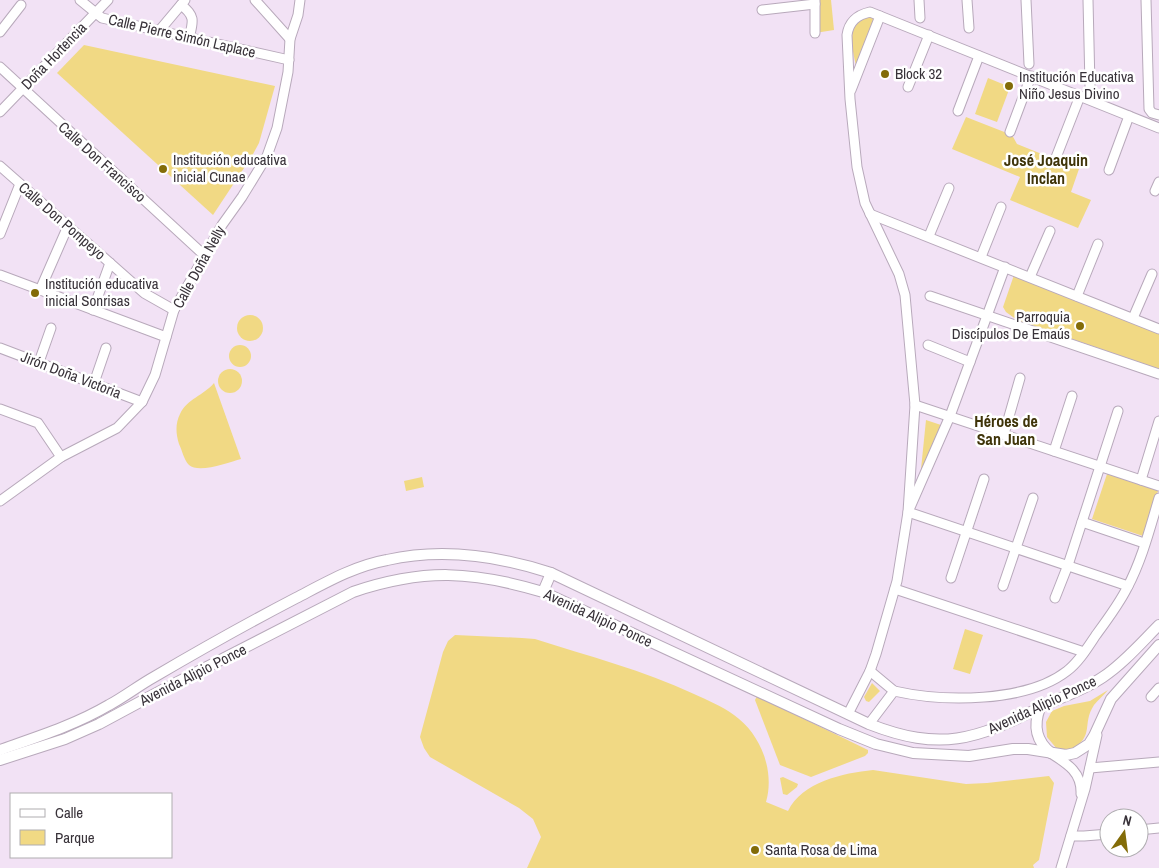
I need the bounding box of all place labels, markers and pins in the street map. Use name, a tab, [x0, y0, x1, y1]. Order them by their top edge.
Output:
place label: Block 32	[895, 63, 942, 84]
place label: Institución Educativa Niño Jesus Divino	[1019, 66, 1134, 104]
marker: Block 32	[879, 68, 891, 80]
marker: Institución Educativa Niño Jesus Divino	[1003, 80, 1015, 92]
place label: Institución educativa inicial Cunae	[173, 149, 287, 187]
marker: Institución educativa inicial Cunae	[157, 163, 169, 175]
place label: Institución educativa inicial Sonrisas	[45, 273, 159, 311]
marker: Institución educativa inicial Sonrisas	[29, 287, 41, 299]
place label: Parroquia Discípulos De Emaús	[952, 306, 1070, 344]
marker: Parroquia Discípulos De Emaús	[1074, 320, 1086, 332]
place label: Santa Rosa de Lima	[765, 839, 877, 860]
marker: Santa Rosa de Lima	[749, 844, 761, 856]

